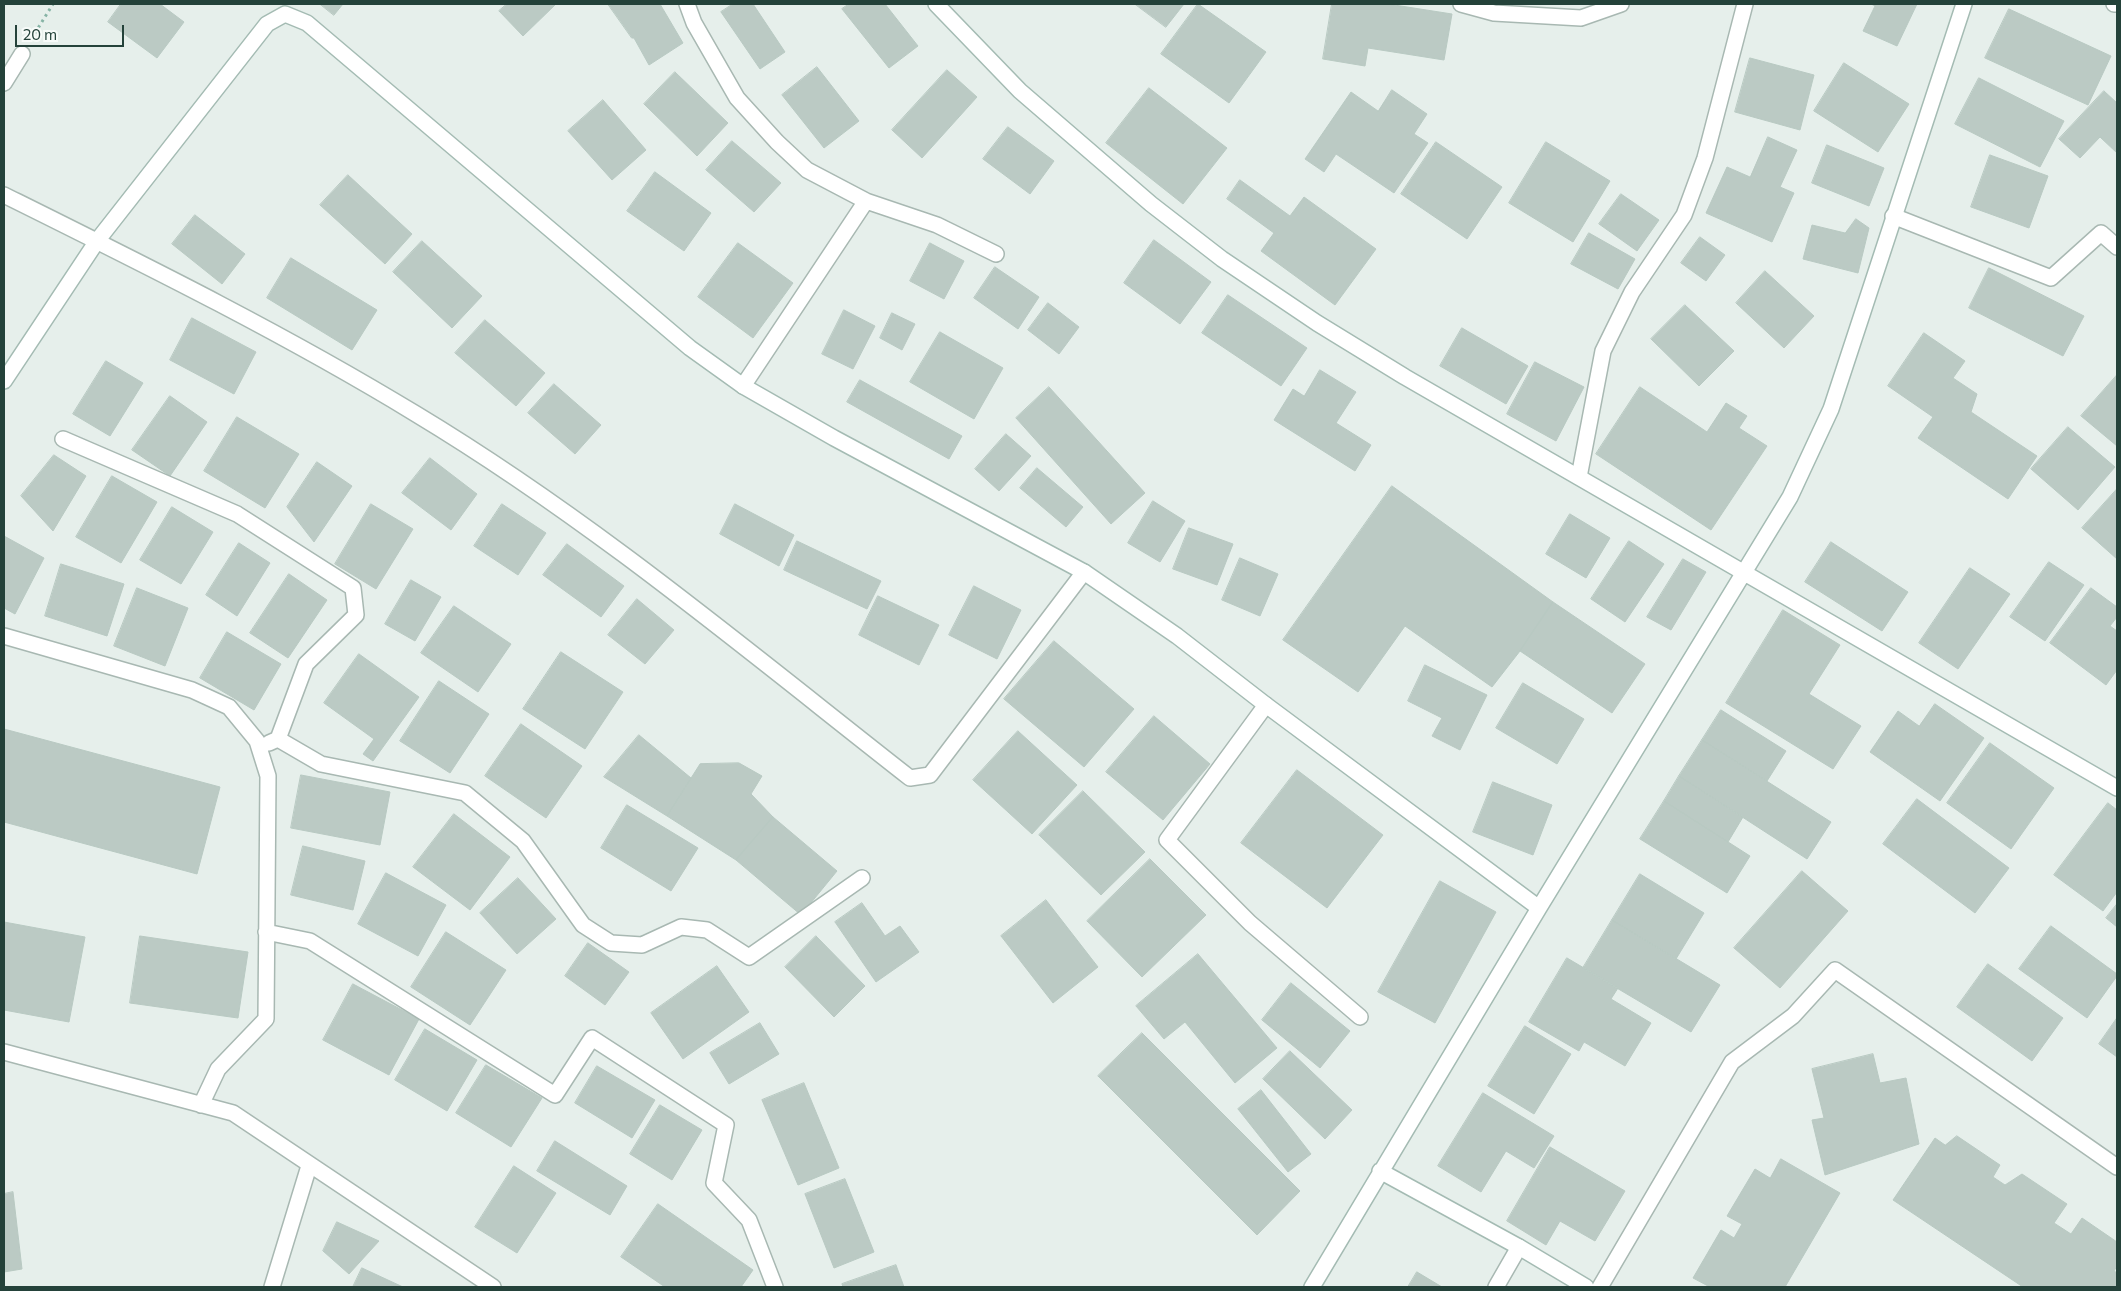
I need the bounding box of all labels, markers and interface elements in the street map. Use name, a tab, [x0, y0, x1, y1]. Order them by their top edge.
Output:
scale bar	[18, 15, 126, 47]
text: 20 m	[23, 25, 57, 43]

